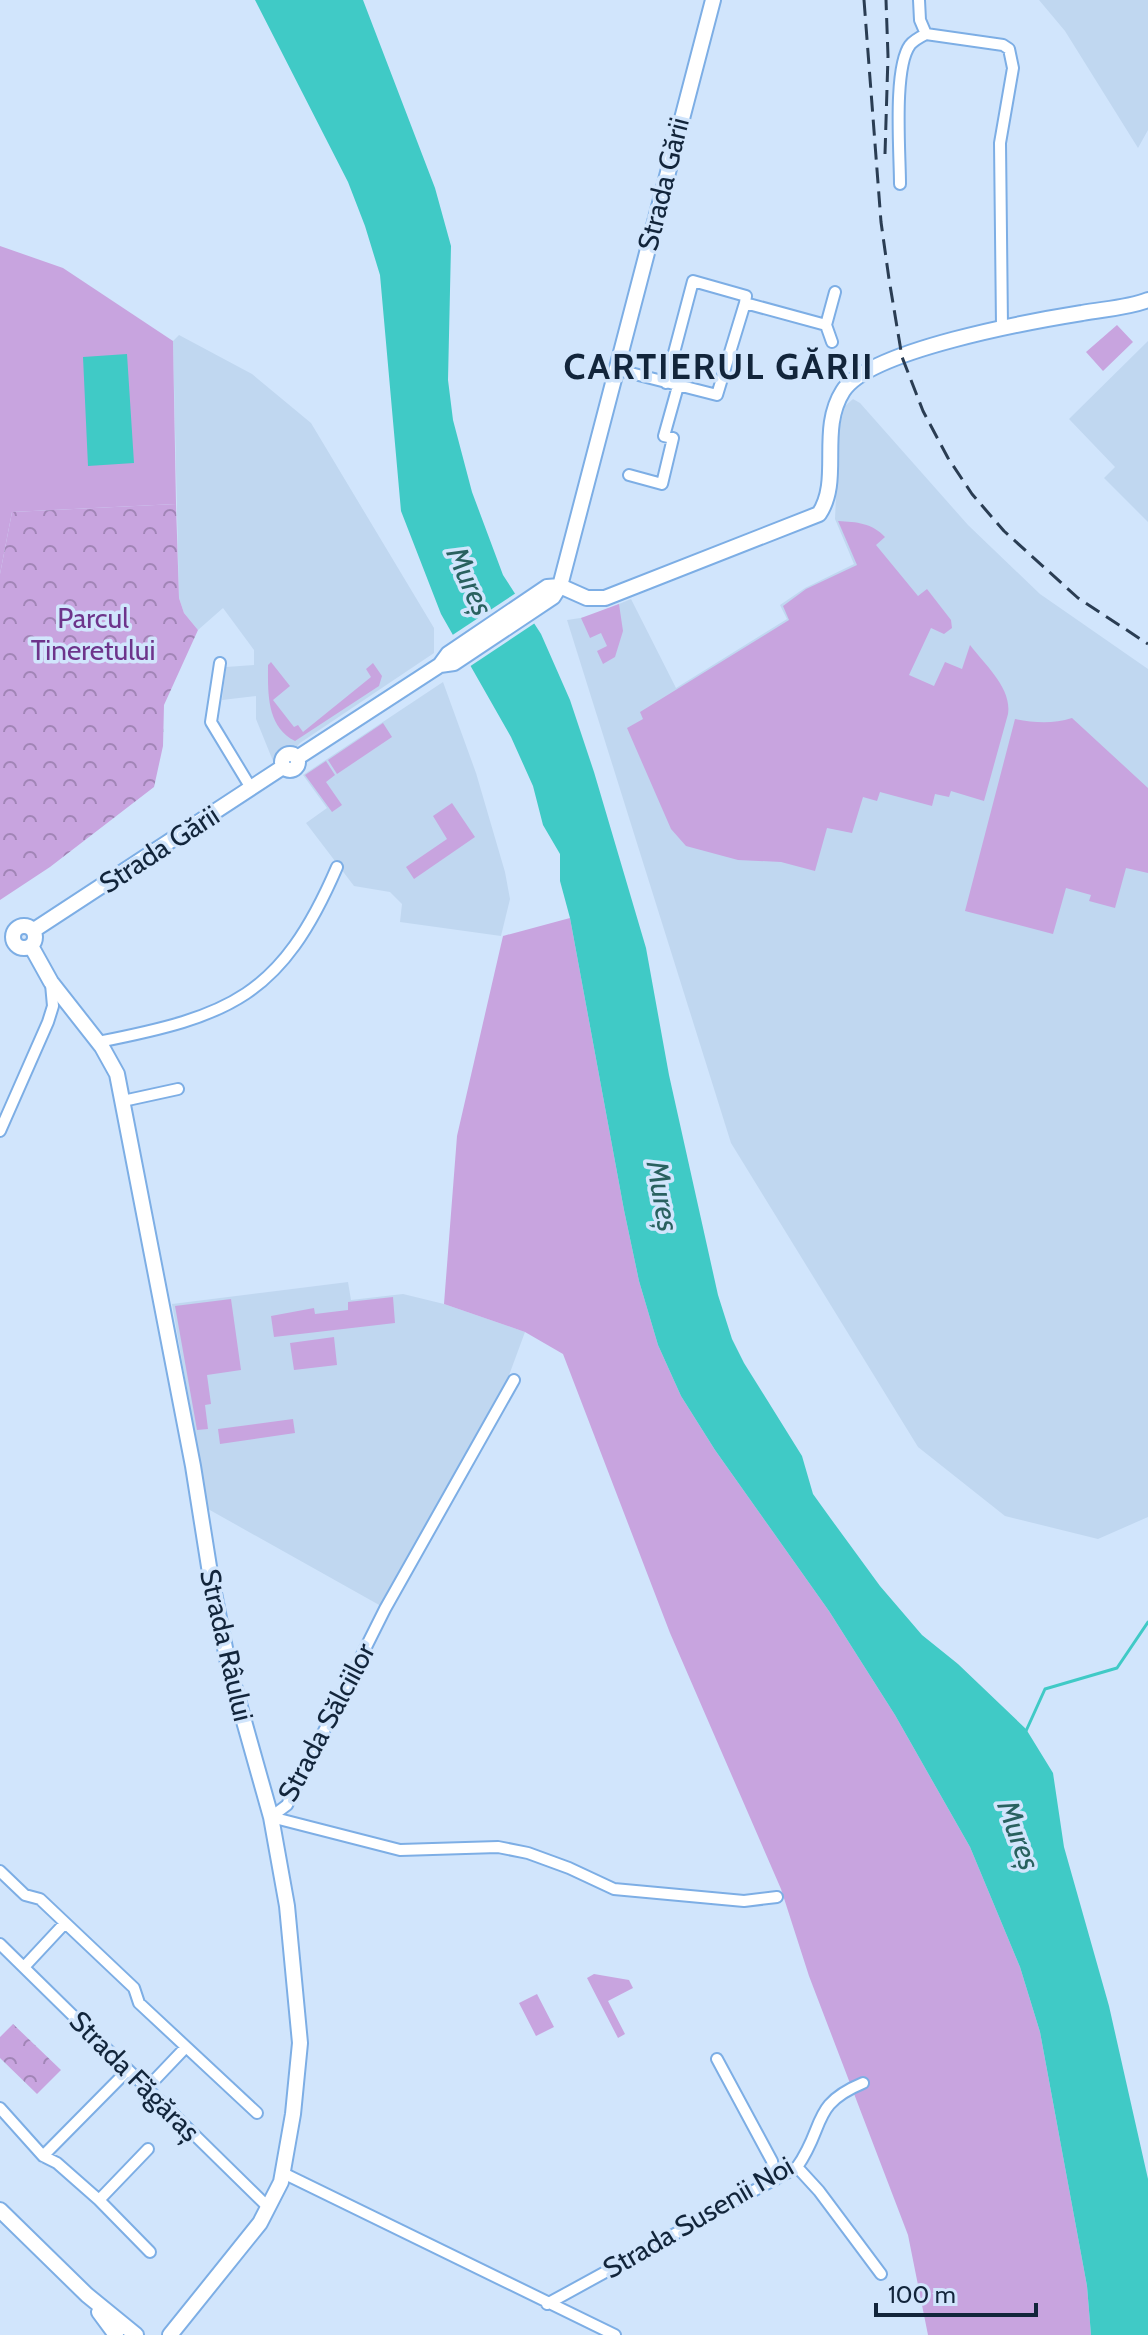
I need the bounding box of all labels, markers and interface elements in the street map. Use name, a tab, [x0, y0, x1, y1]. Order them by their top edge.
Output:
street label: Strada Gării	[630, 114, 696, 254]
district label: CARTIERUL GĂRII	[564, 344, 874, 388]
water label: Mureș	[438, 540, 501, 621]
park label: Parcul Tineretului	[31, 601, 155, 667]
street label: Strada Gării	[93, 798, 225, 900]
water label: Mureș	[638, 1157, 687, 1234]
street label: Strada Râului	[193, 1566, 261, 1724]
street label: Strada Sălciilor	[270, 1637, 382, 1807]
water label: Mureș	[989, 1794, 1049, 1875]
street label: Strada Făgăraș	[62, 2004, 207, 2149]
street label: Strada Susenii Noi	[597, 2149, 799, 2285]
scale bar	[876, 2267, 1036, 2317]
text: 100 m	[888, 2280, 956, 2309]

